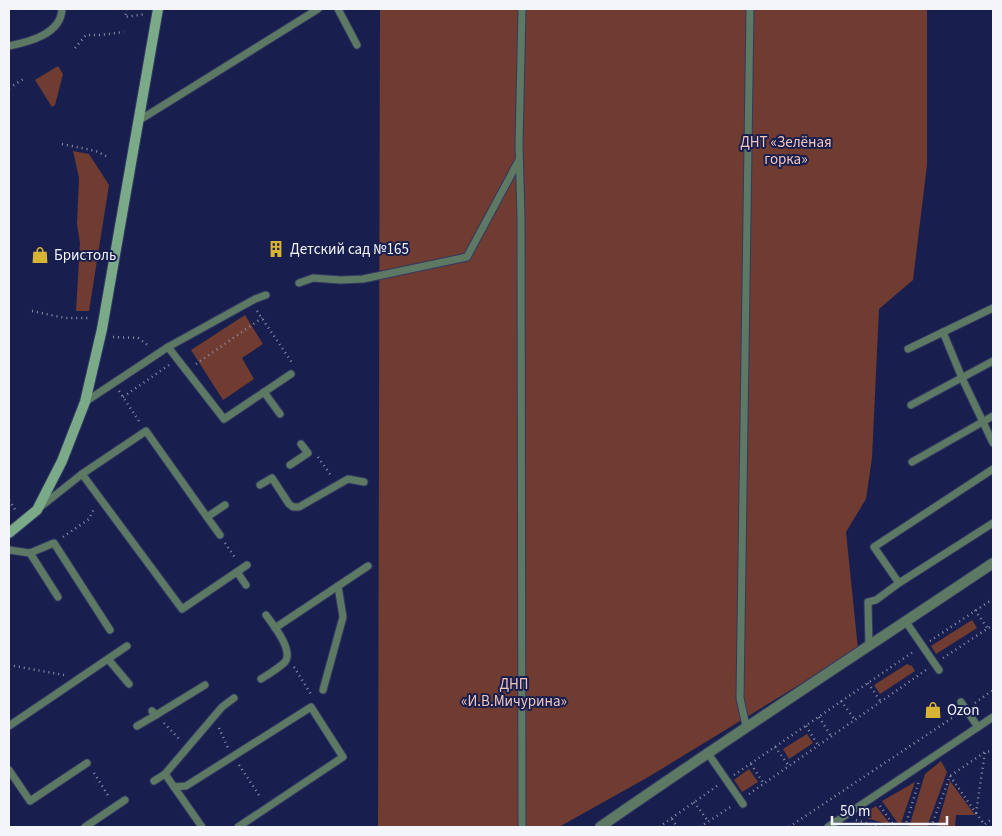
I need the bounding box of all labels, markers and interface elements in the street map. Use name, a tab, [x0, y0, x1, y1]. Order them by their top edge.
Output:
park label: ДНТ «Зелёная горка»	[740, 132, 832, 170]
building icon: Детский сад №165	[266, 239, 286, 259]
place label: Детский сад №165	[290, 239, 409, 260]
shop icon: Бристоль	[30, 245, 50, 265]
place label: Бристоль	[54, 245, 116, 266]
park label: ДНП «И.В.Мичурина»	[461, 674, 567, 712]
shop icon: Ozon	[923, 700, 943, 720]
place label: Ozon	[947, 700, 979, 721]
scale bar	[832, 794, 947, 826]
text: 50 m	[840, 801, 870, 822]

